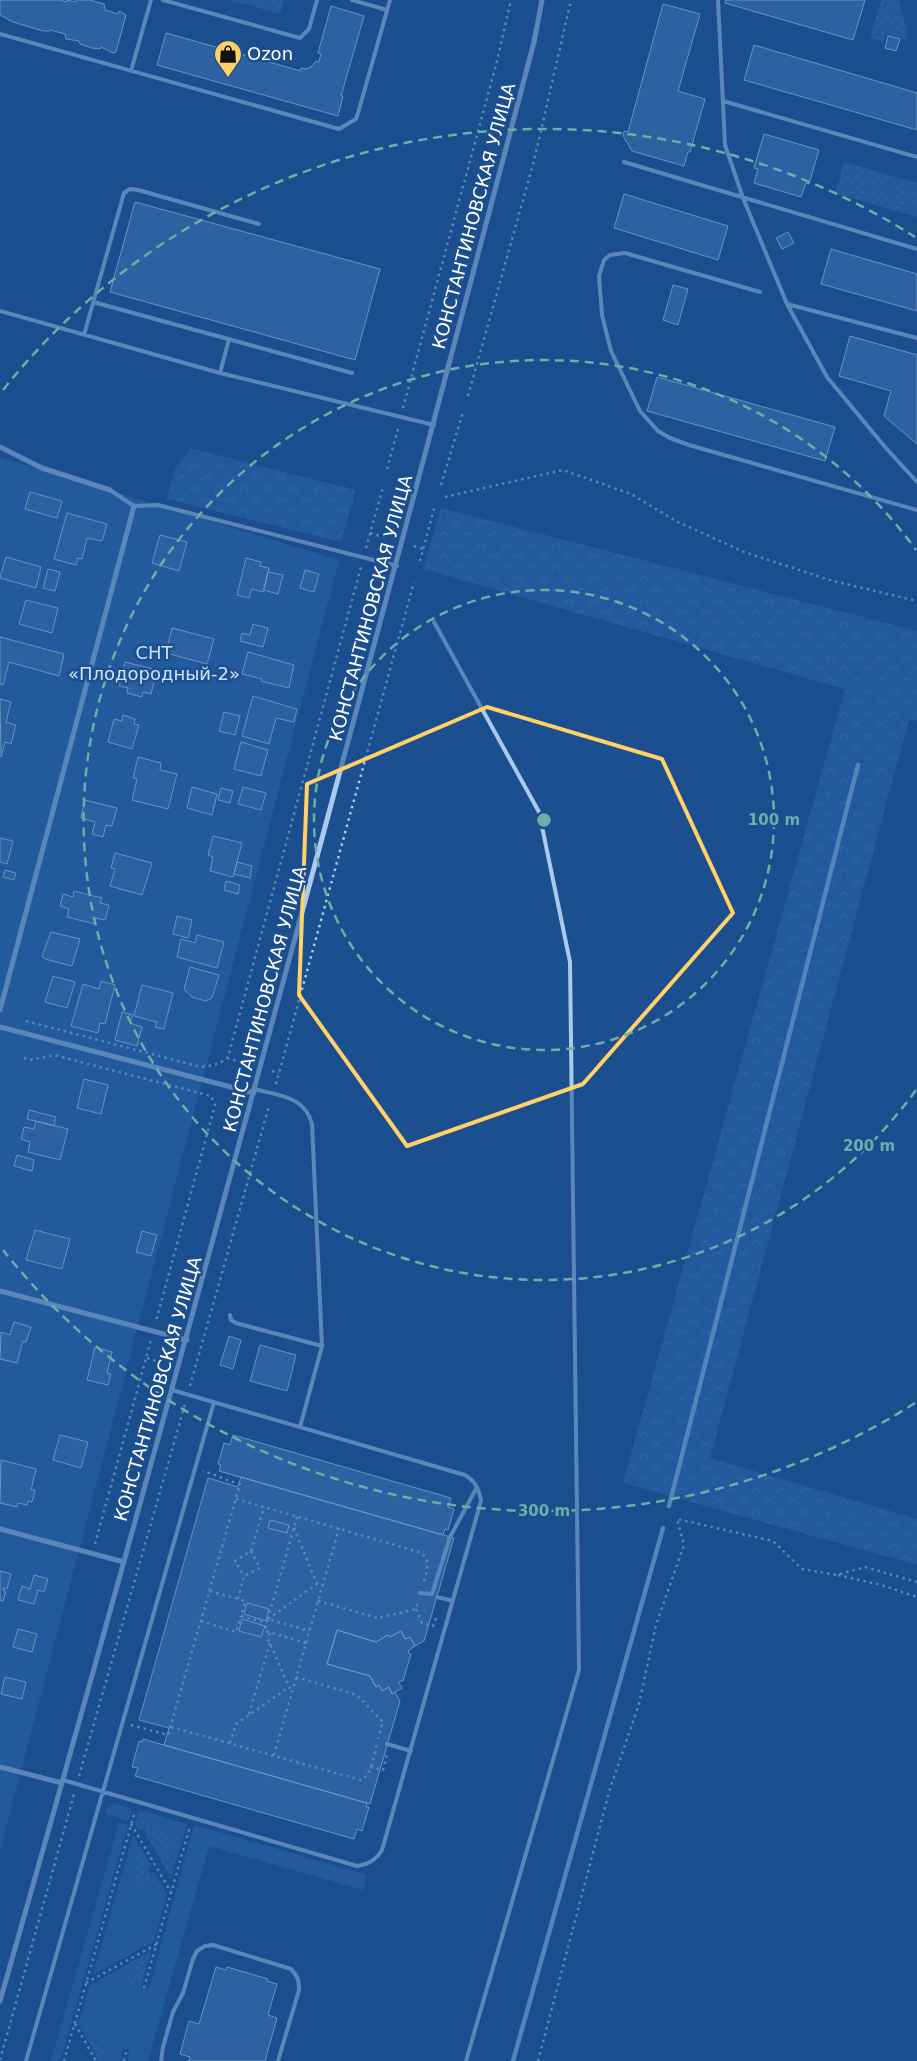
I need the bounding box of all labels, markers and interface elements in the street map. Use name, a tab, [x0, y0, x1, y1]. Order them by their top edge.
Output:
shop icon: Ozon	[213, 39, 243, 78]
place label: Ozon	[247, 43, 293, 64]
street label: КОНСТАНТИНОВСКАЯ УЛИЦА	[428, 80, 519, 351]
street label: КОНСТАНТИНОВСКАЯ УЛИЦА	[325, 472, 416, 743]
park label: СНТ «Плодородный-2»	[68, 642, 240, 684]
centre of rings	[535, 811, 553, 829]
text: 100 m	[748, 811, 800, 829]
street label: КОНСТАНТИНОВСКАЯ УЛИЦА	[219, 863, 310, 1134]
text: 200 m	[843, 1137, 895, 1155]
street label: КОНСТАНТИНОВСКАЯ УЛИЦА	[110, 1253, 206, 1524]
text: 300 m	[518, 1502, 570, 1520]

